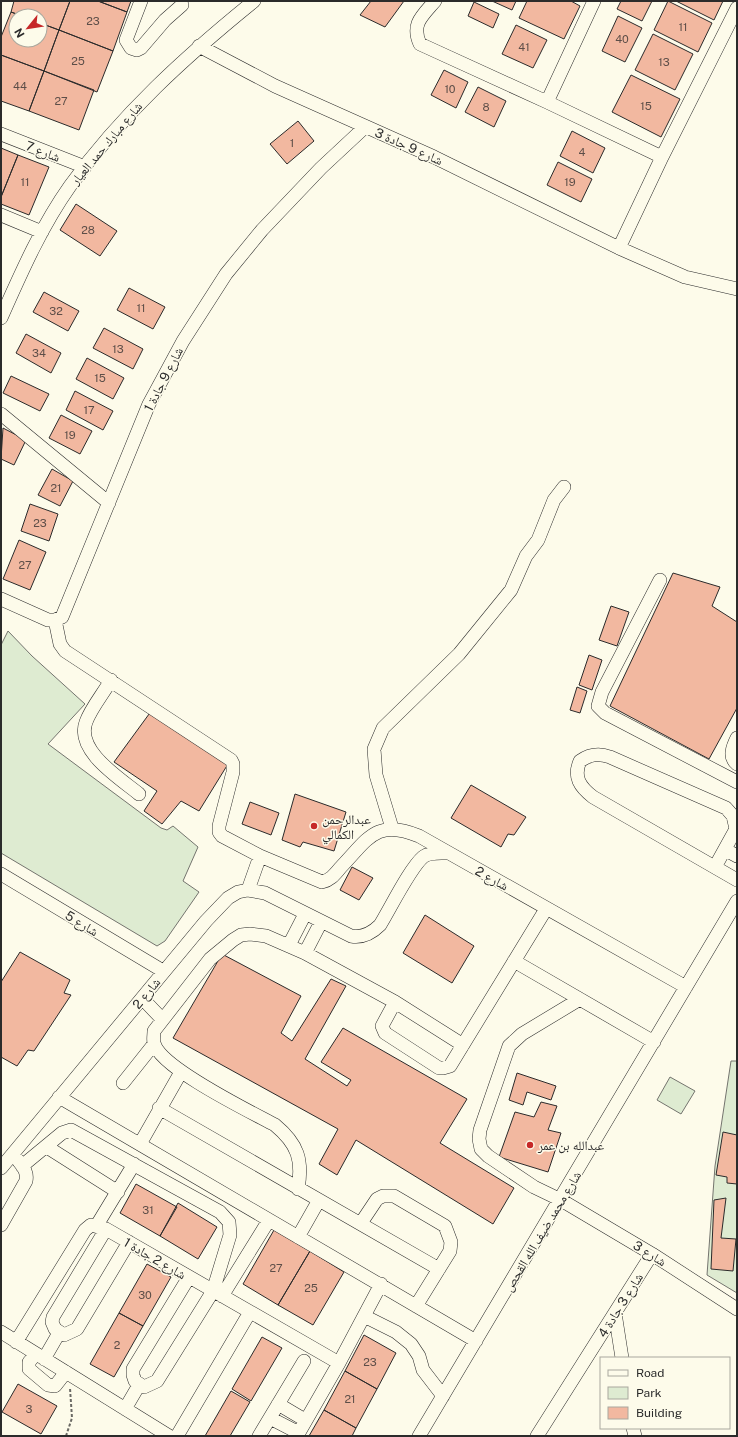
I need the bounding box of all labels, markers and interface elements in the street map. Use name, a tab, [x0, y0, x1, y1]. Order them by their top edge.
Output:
north arrow	[8, 8, 48, 48]
house number: 23	[86, 15, 100, 27]
house number: 11	[679, 21, 687, 33]
text: N	[12, 26, 27, 40]
house number: 40	[615, 33, 629, 45]
house number: 41	[518, 41, 530, 53]
house number: 25	[71, 55, 85, 67]
house number: 13	[658, 56, 670, 68]
house number: 44	[13, 80, 27, 92]
house number: 10	[444, 83, 456, 95]
house number: 27	[54, 95, 68, 107]
street label: شارع مبارك حمد العيار	[67, 99, 147, 190]
house number: 15	[640, 100, 652, 112]
house number: 8	[482, 101, 490, 113]
street label: شارع 9 جادة 3	[372, 125, 445, 170]
house number: 1	[290, 137, 294, 149]
street label: شارع 7	[23, 138, 62, 167]
house number: 4	[579, 146, 586, 158]
house number: 11	[21, 176, 29, 188]
house number: 19	[564, 176, 576, 188]
house number: 28	[81, 224, 95, 236]
house number: 11	[137, 302, 145, 314]
house number: 32	[49, 305, 63, 317]
house number: 13	[112, 343, 124, 355]
street label: شارع 9 جادة 1	[141, 345, 188, 415]
house number: 34	[32, 347, 46, 359]
house number: 15	[94, 372, 106, 384]
house number: 17	[83, 404, 95, 416]
house number: 19	[64, 429, 76, 441]
house number: 21	[50, 482, 62, 494]
house number: 23	[33, 517, 47, 529]
house number: 27	[18, 559, 32, 571]
place label: عبدالرحمن الكمالي	[322, 812, 371, 845]
marker: عبدالرحمن الكمالي	[309, 821, 319, 831]
street label: شارع 2	[472, 863, 511, 895]
street label: شارع 5	[61, 908, 101, 941]
street label: شارع 2	[129, 975, 165, 1013]
place label: عبدالله بن عمر	[537, 1138, 605, 1154]
marker: عبدالله بن عمر	[525, 1140, 535, 1150]
street label: شارع محمد ضيف الله القحص	[501, 1168, 586, 1295]
house number: 31	[142, 1204, 154, 1216]
street label: شارع 2 جادة 1	[120, 1235, 189, 1284]
street label: شارع 3	[629, 1238, 669, 1271]
house number: 27	[269, 1262, 283, 1274]
street label: شارع 3 جادة 4	[595, 1270, 648, 1341]
house number: 25	[304, 1282, 318, 1294]
house number: 30	[138, 1289, 152, 1301]
house number: 2	[114, 1339, 121, 1351]
house number: 23	[363, 1356, 377, 1368]
legend	[600, 1357, 730, 1429]
text: Road	[636, 1366, 664, 1380]
text: Park	[636, 1386, 662, 1400]
house number: 21	[344, 1393, 356, 1405]
house number: 3	[26, 1403, 33, 1415]
text: Building	[636, 1406, 682, 1420]

